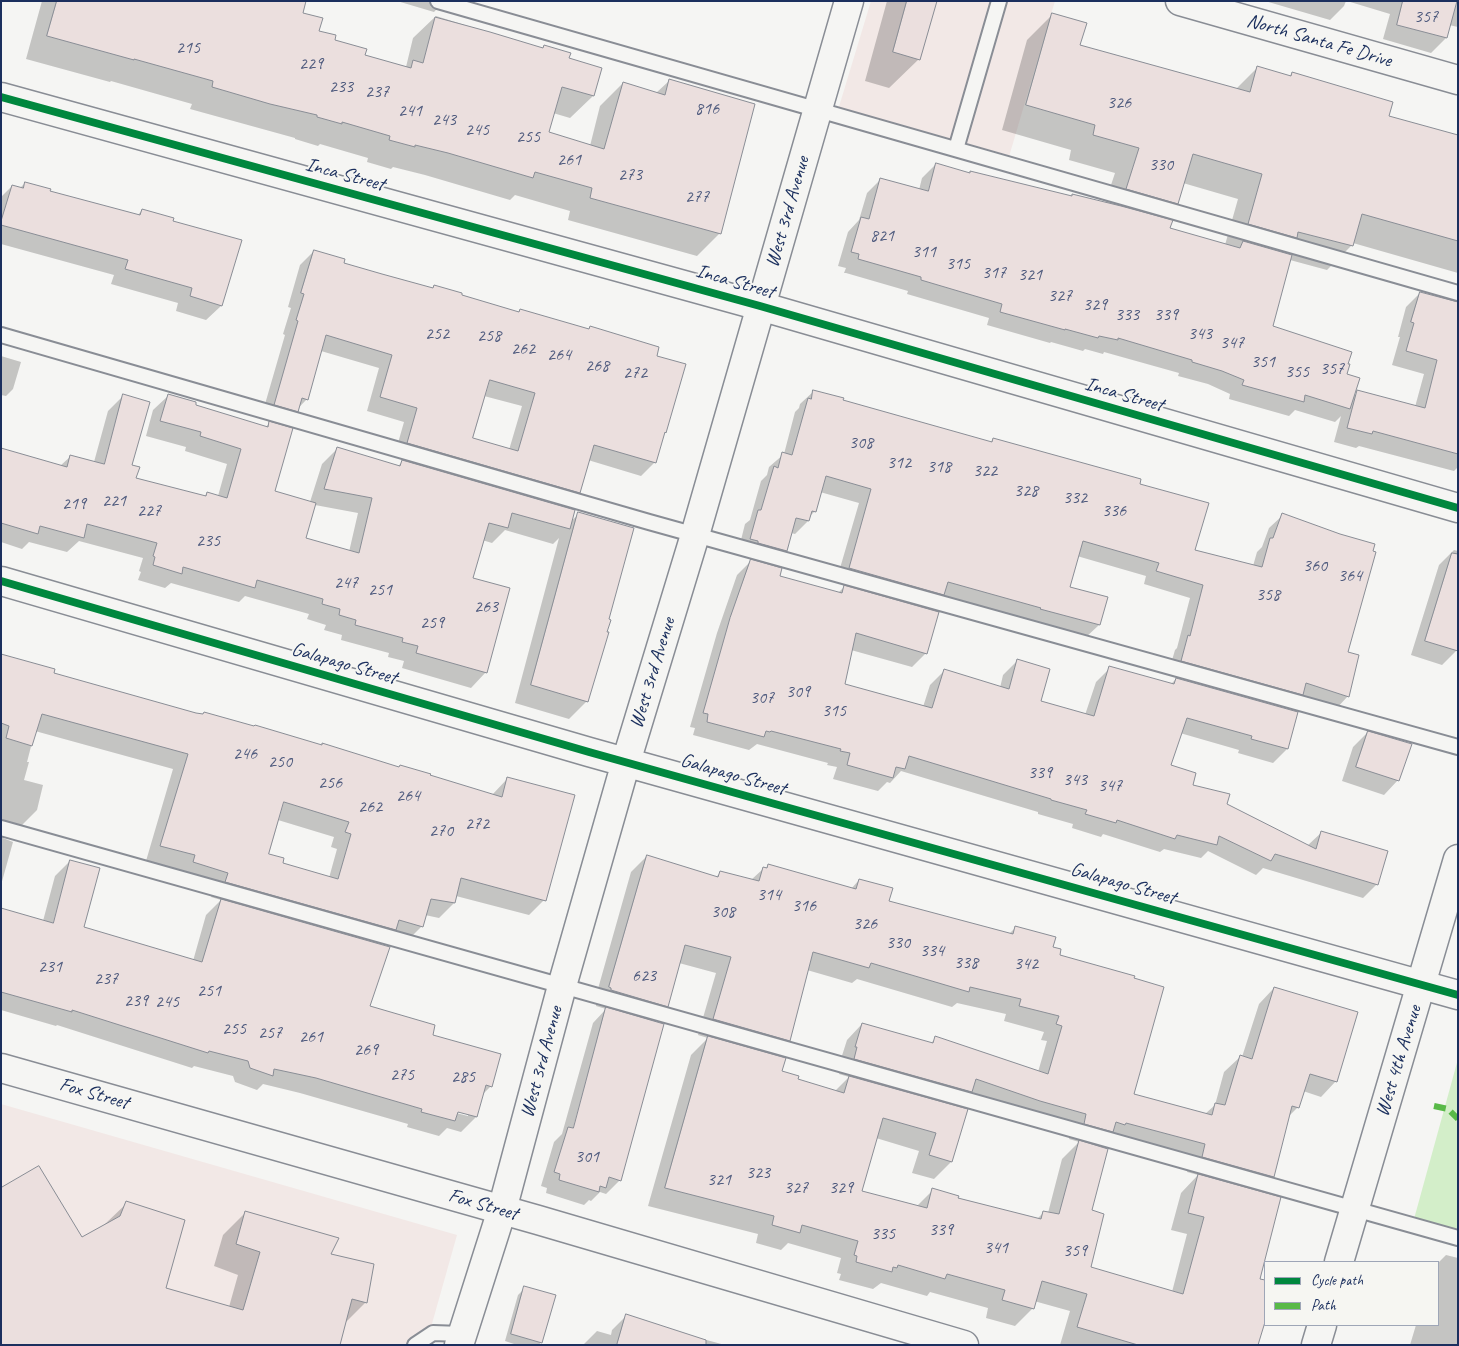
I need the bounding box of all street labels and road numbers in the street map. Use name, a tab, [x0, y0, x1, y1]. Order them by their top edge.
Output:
street label: North Santa Fe Drive	[1244, 9, 1394, 73]
street label: Inca Street	[303, 153, 387, 197]
street label: West 3rd Avenue	[761, 154, 815, 270]
street label: Inca Street	[693, 259, 777, 305]
street label: Inca Street	[1082, 372, 1166, 418]
street label: West 3rd Avenue	[625, 615, 681, 731]
street label: Galapago Street	[289, 638, 399, 690]
street label: Galapago Street	[678, 749, 788, 801]
street label: Galapago Street	[1068, 858, 1178, 910]
street label: West 4th Avenue	[1371, 1003, 1427, 1119]
street label: West 3rd Avenue	[516, 1004, 568, 1120]
street label: Fox Street	[57, 1073, 131, 1115]
street label: Fox Street	[446, 1184, 520, 1226]

